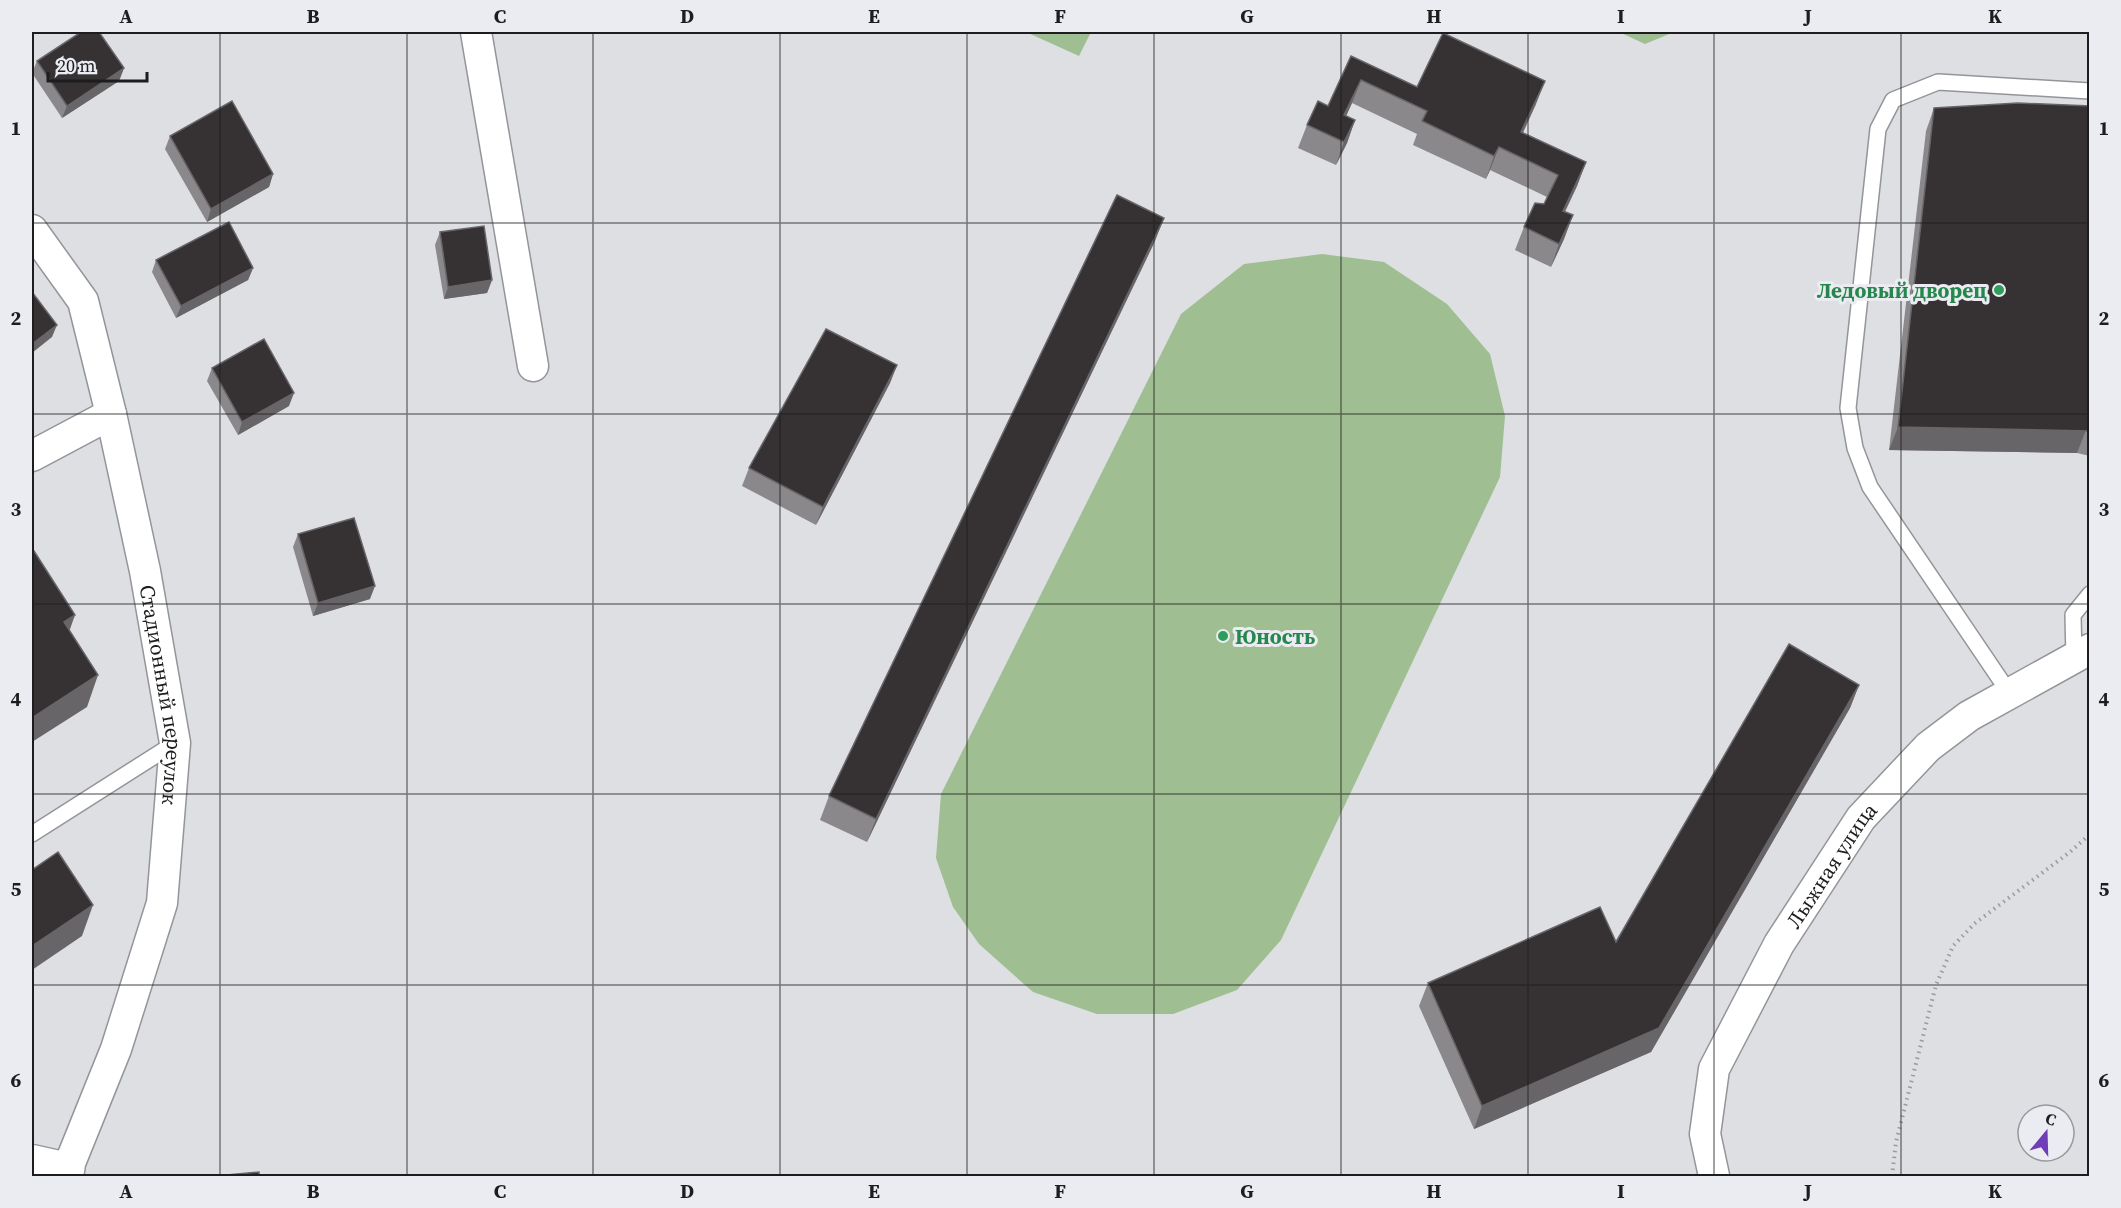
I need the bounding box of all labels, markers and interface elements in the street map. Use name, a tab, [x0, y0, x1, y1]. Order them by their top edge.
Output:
text: A	[119, 2, 133, 30]
text: B	[306, 2, 320, 30]
text: C	[494, 2, 506, 30]
text: D	[680, 2, 694, 30]
text: E	[868, 2, 880, 30]
text: F	[1054, 2, 1066, 30]
text: G	[1240, 2, 1254, 30]
text: H	[1426, 2, 1442, 30]
text: I	[1617, 2, 1625, 30]
text: J	[1802, 2, 1812, 30]
text: K	[1988, 2, 2002, 30]
scale bar	[48, 45, 147, 83]
text: 20 m	[57, 53, 95, 78]
text: 1	[11, 114, 21, 142]
text: 1	[2099, 114, 2109, 142]
place label: Ледовый дворец	[1817, 276, 1987, 305]
marker: Ледовый дворец	[1992, 283, 2006, 297]
text: 2	[11, 304, 22, 332]
text: 2	[2099, 304, 2110, 332]
text: 3	[11, 495, 22, 523]
text: 3	[2099, 495, 2110, 523]
street label: Стадионный переулок	[133, 582, 190, 807]
place label: Юность	[1235, 622, 1315, 651]
marker: Юность	[1216, 629, 1230, 643]
text: 4	[11, 685, 22, 713]
text: 4	[2099, 685, 2110, 713]
street label: Лыжная улица	[1779, 796, 1883, 934]
text: 5	[11, 875, 22, 903]
text: 5	[2099, 875, 2110, 903]
text: 6	[11, 1066, 22, 1094]
text: 6	[2099, 1066, 2110, 1094]
north arrow	[2016, 1103, 2076, 1163]
text: С	[2043, 1107, 2059, 1131]
text: A	[119, 1177, 133, 1205]
text: B	[306, 1177, 320, 1205]
text: C	[494, 1177, 506, 1205]
text: D	[680, 1177, 694, 1205]
text: E	[868, 1177, 880, 1205]
text: F	[1054, 1177, 1066, 1205]
text: G	[1240, 1177, 1254, 1205]
text: H	[1426, 1177, 1442, 1205]
text: I	[1617, 1177, 1625, 1205]
text: J	[1802, 1177, 1812, 1205]
text: K	[1988, 1177, 2002, 1205]

